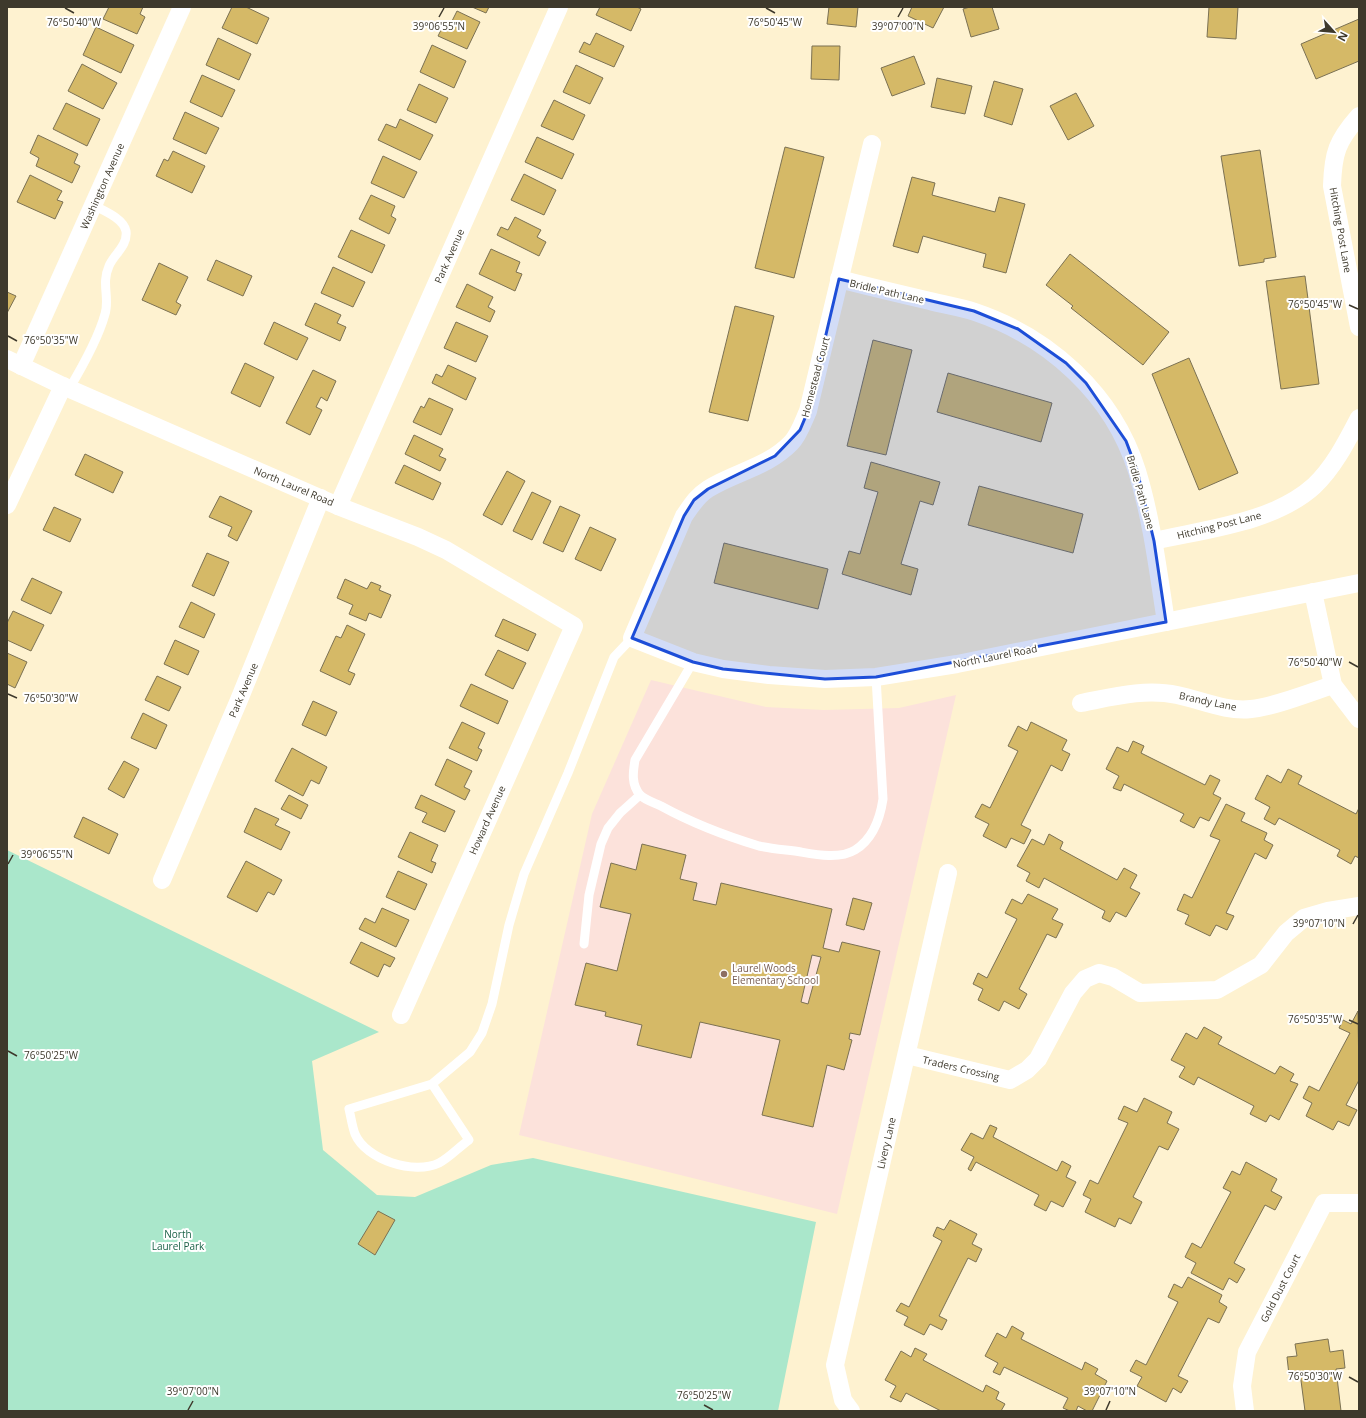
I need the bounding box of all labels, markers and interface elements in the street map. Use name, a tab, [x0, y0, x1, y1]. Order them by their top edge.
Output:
north arrow	[1314, 12, 1354, 52]
text: 76°50'40"W	[47, 15, 102, 29]
text: 76°50'45"W	[748, 15, 803, 29]
text: 39°06'55"N	[413, 19, 465, 33]
text: 39°07'00"N	[872, 19, 924, 33]
text: N	[1335, 29, 1352, 44]
street label: Washington Avenue	[77, 140, 127, 231]
street label: Hitching Post Lane	[1327, 186, 1355, 274]
street label: Park Avenue	[431, 226, 467, 285]
street label: Bridle Path Lane	[848, 276, 926, 306]
text: 76°50'45"W	[1288, 297, 1343, 311]
text: 76°50'35"W	[24, 333, 79, 347]
street label: Homestead Court	[798, 335, 833, 419]
street label: Bridle Path Lane	[1124, 453, 1158, 531]
street label: North Laurel Road	[252, 463, 336, 509]
street label: Hitching Post Lane	[1175, 508, 1263, 542]
street label: North Laurel Road	[952, 641, 1038, 671]
text: 76°50'40"W	[1288, 655, 1343, 669]
street label: Park Avenue	[225, 660, 261, 720]
street label: Brandy Lane	[1178, 688, 1238, 714]
text: 76°50'30"W	[24, 691, 79, 705]
street label: Howard Avenue	[465, 783, 509, 857]
text: 39°06'55"N	[21, 847, 73, 861]
text: 39°07'10"N	[1293, 916, 1345, 930]
place label: Laurel Woods Elementary School	[732, 961, 818, 987]
marker: Laurel Woods Elementary School	[719, 969, 729, 979]
text: 76°50'35"W	[1288, 1012, 1343, 1026]
text: 76°50'25"W	[24, 1048, 79, 1062]
street label: Traders Crossing	[921, 1052, 1001, 1084]
street label: Livery Lane	[873, 1115, 899, 1170]
park label: North Laurel Park	[152, 1227, 205, 1253]
street label: Gold Dust Court	[1257, 1251, 1303, 1325]
text: 76°50'30"W	[1288, 1369, 1343, 1383]
text: 39°07'00"N	[167, 1384, 219, 1398]
text: 39°07'10"N	[1084, 1384, 1136, 1398]
text: 76°50'25"W	[677, 1388, 732, 1402]

